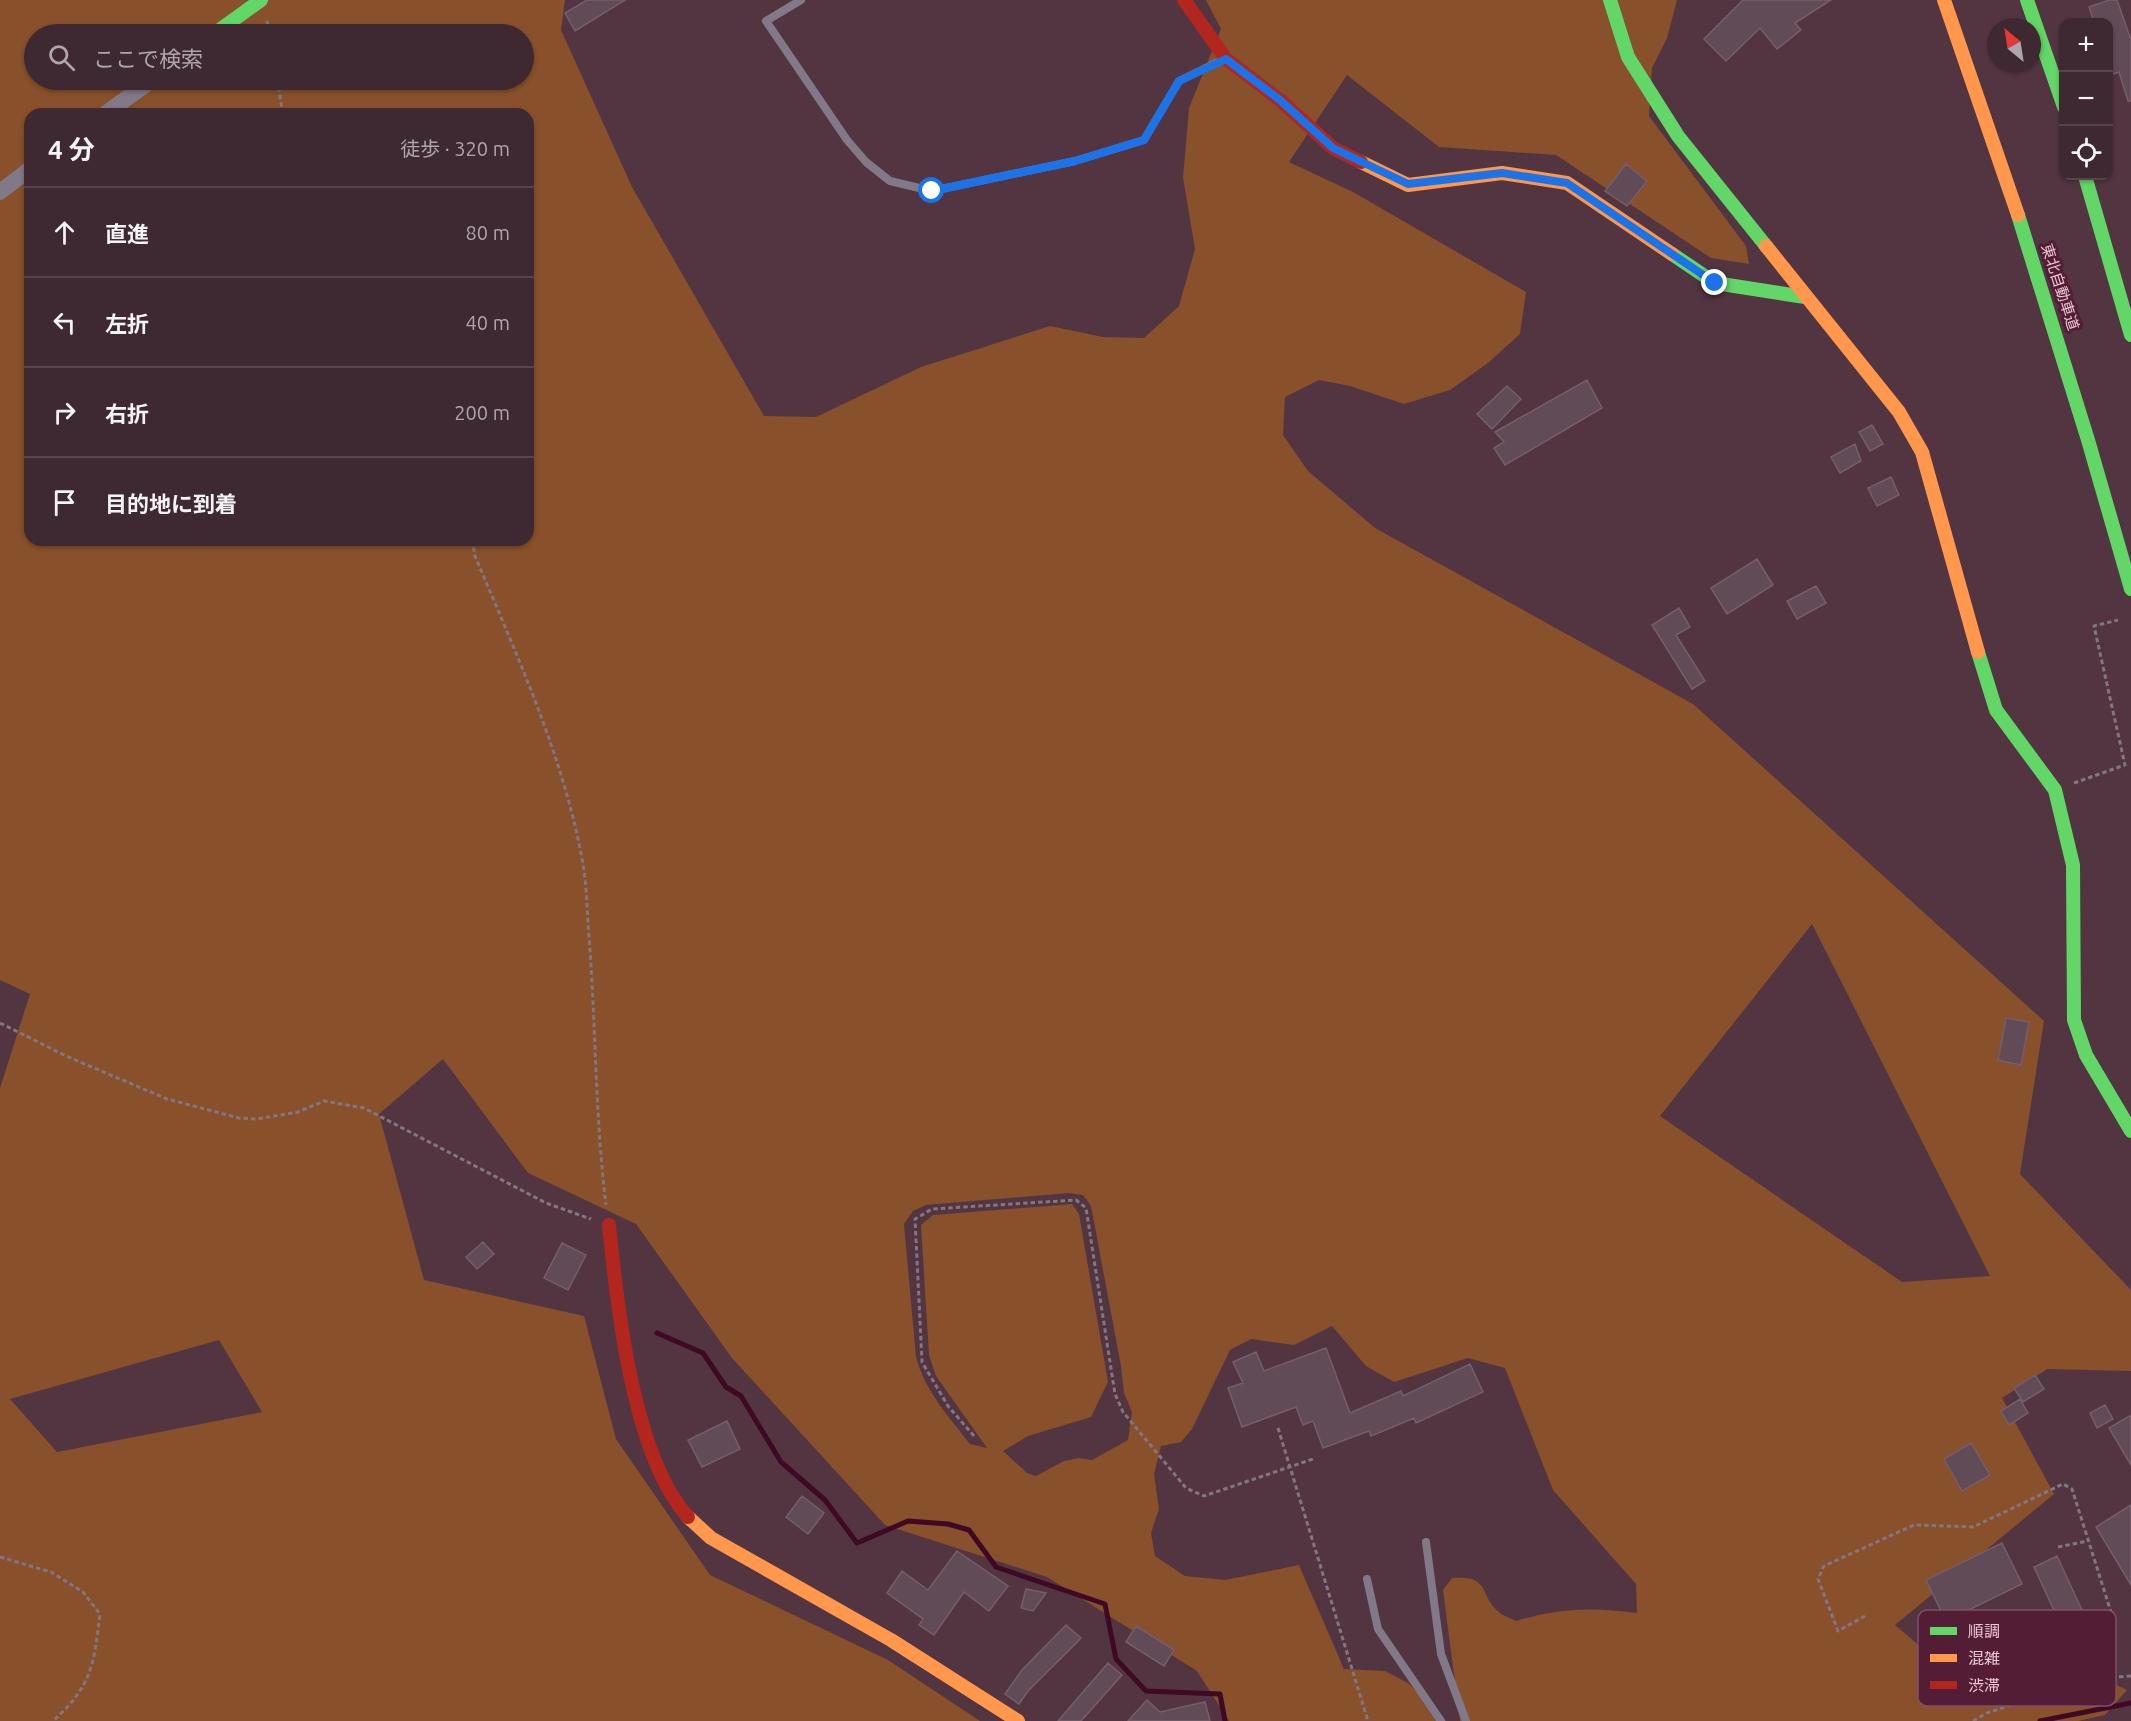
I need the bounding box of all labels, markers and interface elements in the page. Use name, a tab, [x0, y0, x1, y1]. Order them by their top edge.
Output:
north arrow	[1987, 18, 2041, 72]
map controls	[2059, 18, 2113, 180]
button: +	[2059, 18, 2113, 72]
search box	[24, 24, 534, 90]
icon: search	[45, 41, 78, 74]
text: ここで検索	[93, 46, 203, 71]
button: −	[2059, 72, 2113, 126]
button: locate	[2059, 126, 2113, 180]
text: 4 分	[48, 135, 95, 164]
text: 徒歩 · 320 m	[400, 137, 510, 160]
route start	[918, 177, 944, 203]
icon: ahead	[48, 216, 81, 249]
text: 直進	[105, 221, 149, 246]
text: 80 m	[466, 221, 510, 244]
street label: 東北自動車道	[2038, 241, 2082, 332]
route end	[1701, 269, 1727, 295]
icon: left	[48, 306, 81, 339]
text: 左折	[105, 311, 149, 336]
text: 40 m	[466, 311, 510, 334]
icon: right	[48, 396, 81, 429]
text: 右折	[105, 401, 149, 426]
text: 200 m	[454, 401, 510, 424]
icon: arrive	[48, 486, 81, 519]
text: 目的地に到着	[105, 491, 237, 516]
legend	[1918, 1610, 2116, 1706]
text: 順調	[1968, 1622, 2000, 1640]
text: 混雑	[1968, 1649, 2000, 1667]
text: 渋滞	[1968, 1676, 2000, 1694]

